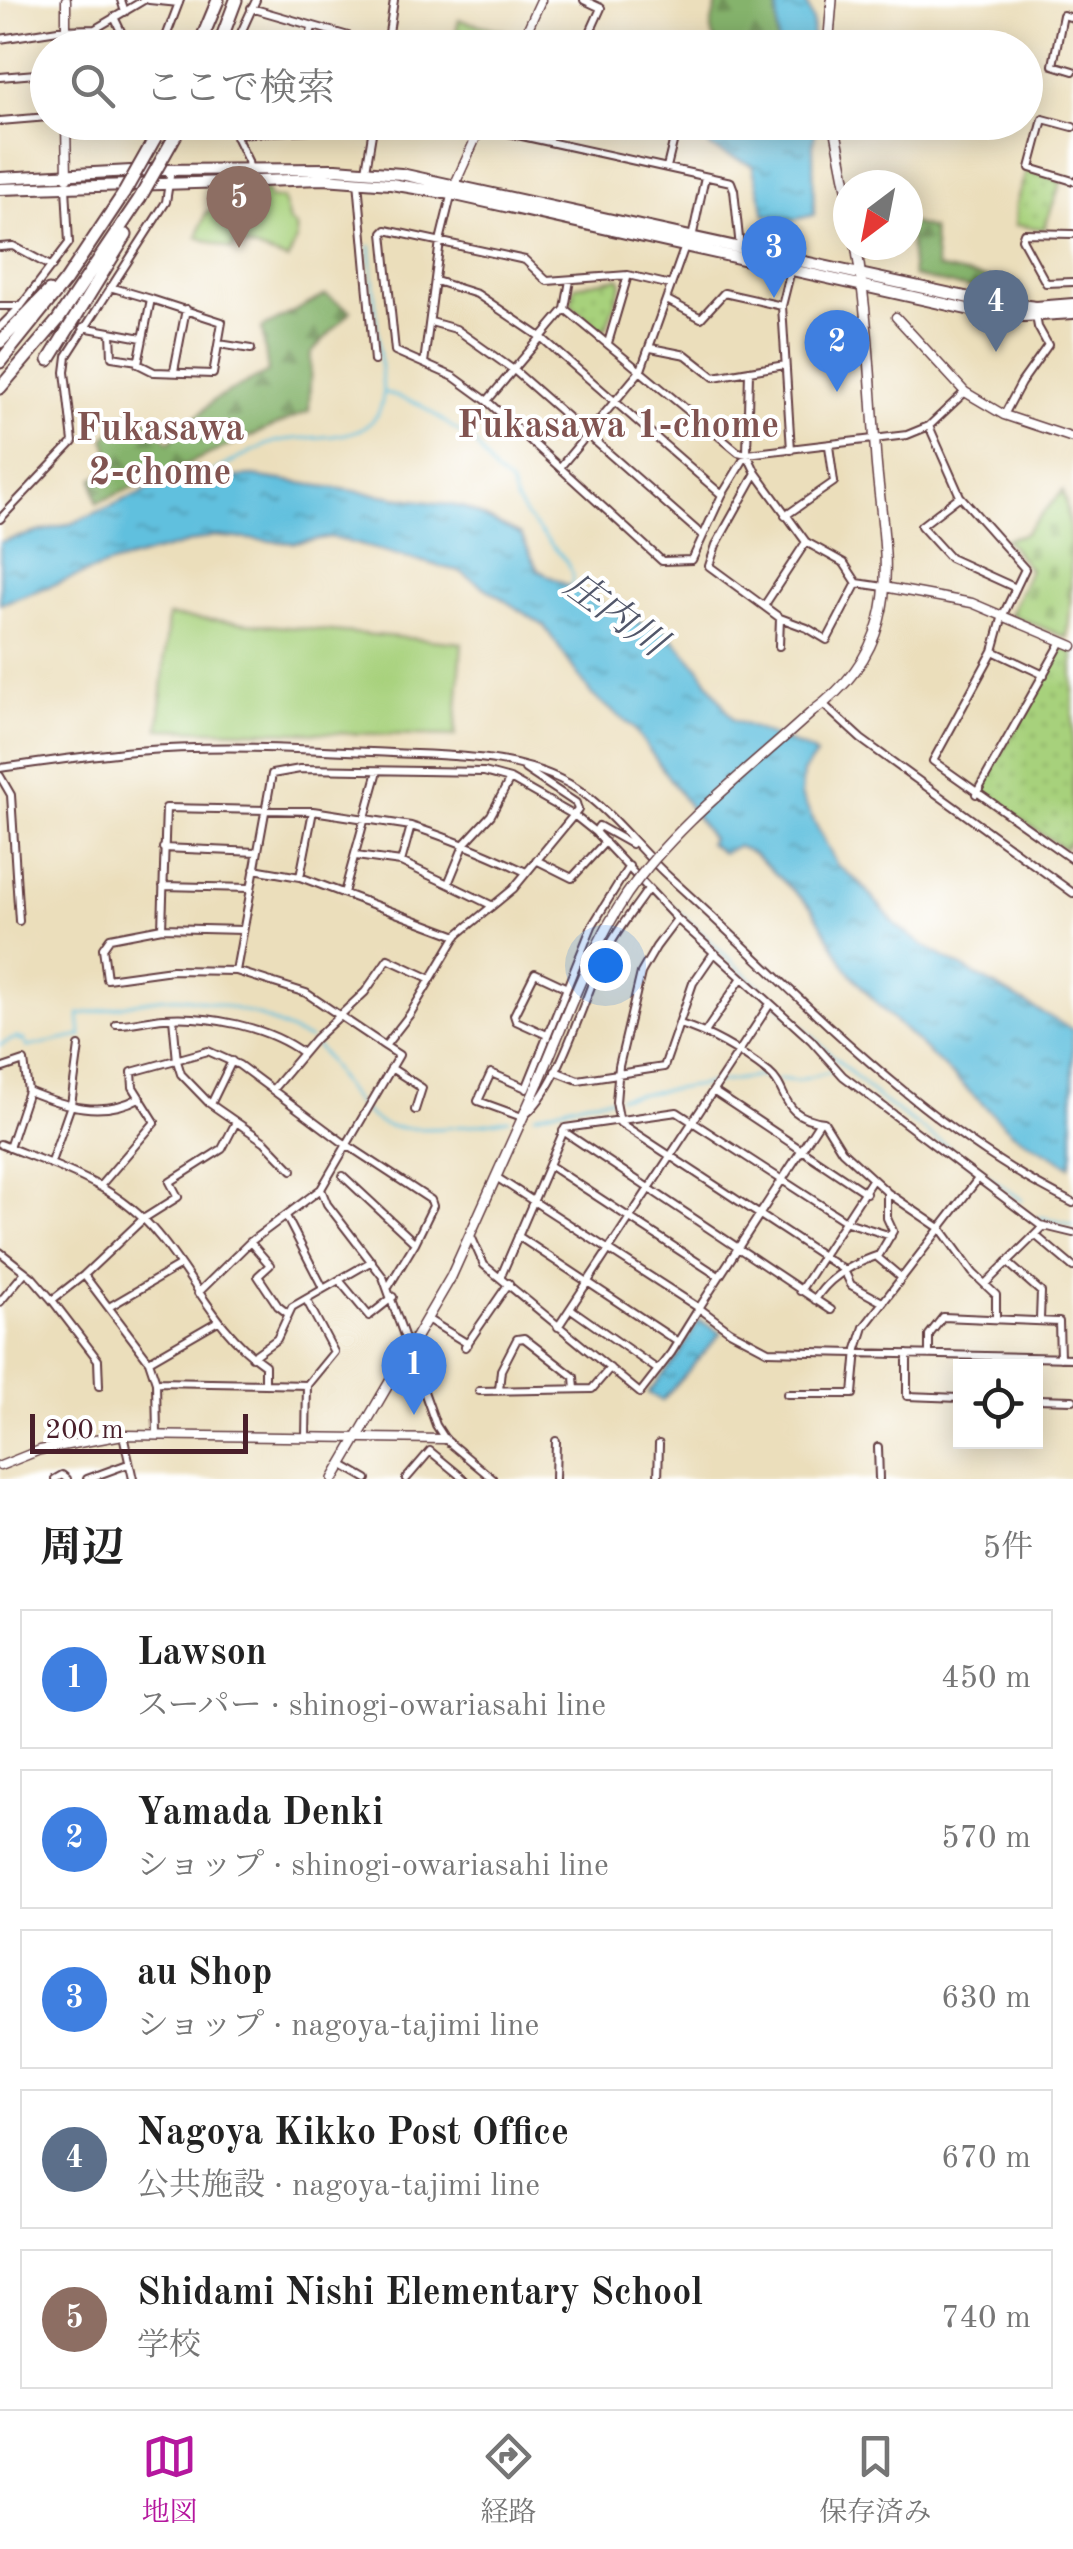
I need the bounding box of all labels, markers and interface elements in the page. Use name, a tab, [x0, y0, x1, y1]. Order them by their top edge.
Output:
search box	[30, 30, 1043, 140]
icon: search	[65, 58, 120, 113]
text: ここで検索	[145, 71, 335, 109]
pin: 5	[206, 166, 272, 248]
north arrow	[833, 170, 923, 260]
pin: 3	[742, 216, 806, 298]
pin: 4	[964, 270, 1028, 352]
pin: 2	[804, 310, 870, 392]
district label: Fukasawa 1-chome	[457, 408, 779, 446]
district label: Fukasawa 2-chome	[76, 411, 244, 493]
water label: 庄内川	[557, 564, 677, 667]
your location	[580, 940, 631, 991]
pin: 1	[382, 1332, 446, 1415]
map controls	[953, 1359, 1043, 1449]
button: locate	[953, 1359, 1043, 1449]
scale bar	[30, 1409, 248, 1454]
text: 200 m	[45, 1417, 124, 1445]
text: 周辺	[40, 1529, 124, 1571]
text: 5件	[982, 1533, 1033, 1565]
text: Lawson	[137, 1635, 267, 1673]
text: 1	[65, 1663, 84, 1695]
text: 450 m	[941, 1663, 1031, 1695]
text: スーパー · shinogi-owariasahi line	[137, 1691, 606, 1723]
text: Yamada Denki	[137, 1795, 383, 1833]
text: 2	[65, 1823, 84, 1855]
text: 570 m	[941, 1823, 1031, 1855]
text: ショップ · shinogi-owariasahi line	[137, 1851, 609, 1883]
text: au Shop	[137, 1955, 273, 1993]
text: 3	[65, 1983, 84, 2015]
text: 630 m	[941, 1983, 1031, 2015]
text: ショップ · nagoya-tajimi line	[137, 2011, 539, 2043]
text: Nagoya Kikko Post Office	[137, 2115, 569, 2153]
text: 4	[65, 2143, 84, 2175]
text: 670 m	[941, 2143, 1031, 2175]
text: 公共施設 · nagoya-tajimi line	[137, 2171, 540, 2203]
text: Shidami Nishi Elementary School	[137, 2275, 703, 2313]
text: 5	[65, 2303, 84, 2335]
text: 740 m	[941, 2303, 1031, 2335]
text: 学校	[137, 2331, 201, 2363]
tab: 地図	[141, 2429, 198, 2532]
tab: 経路	[480, 2429, 537, 2532]
tab: 保存済み	[819, 2429, 932, 2532]

